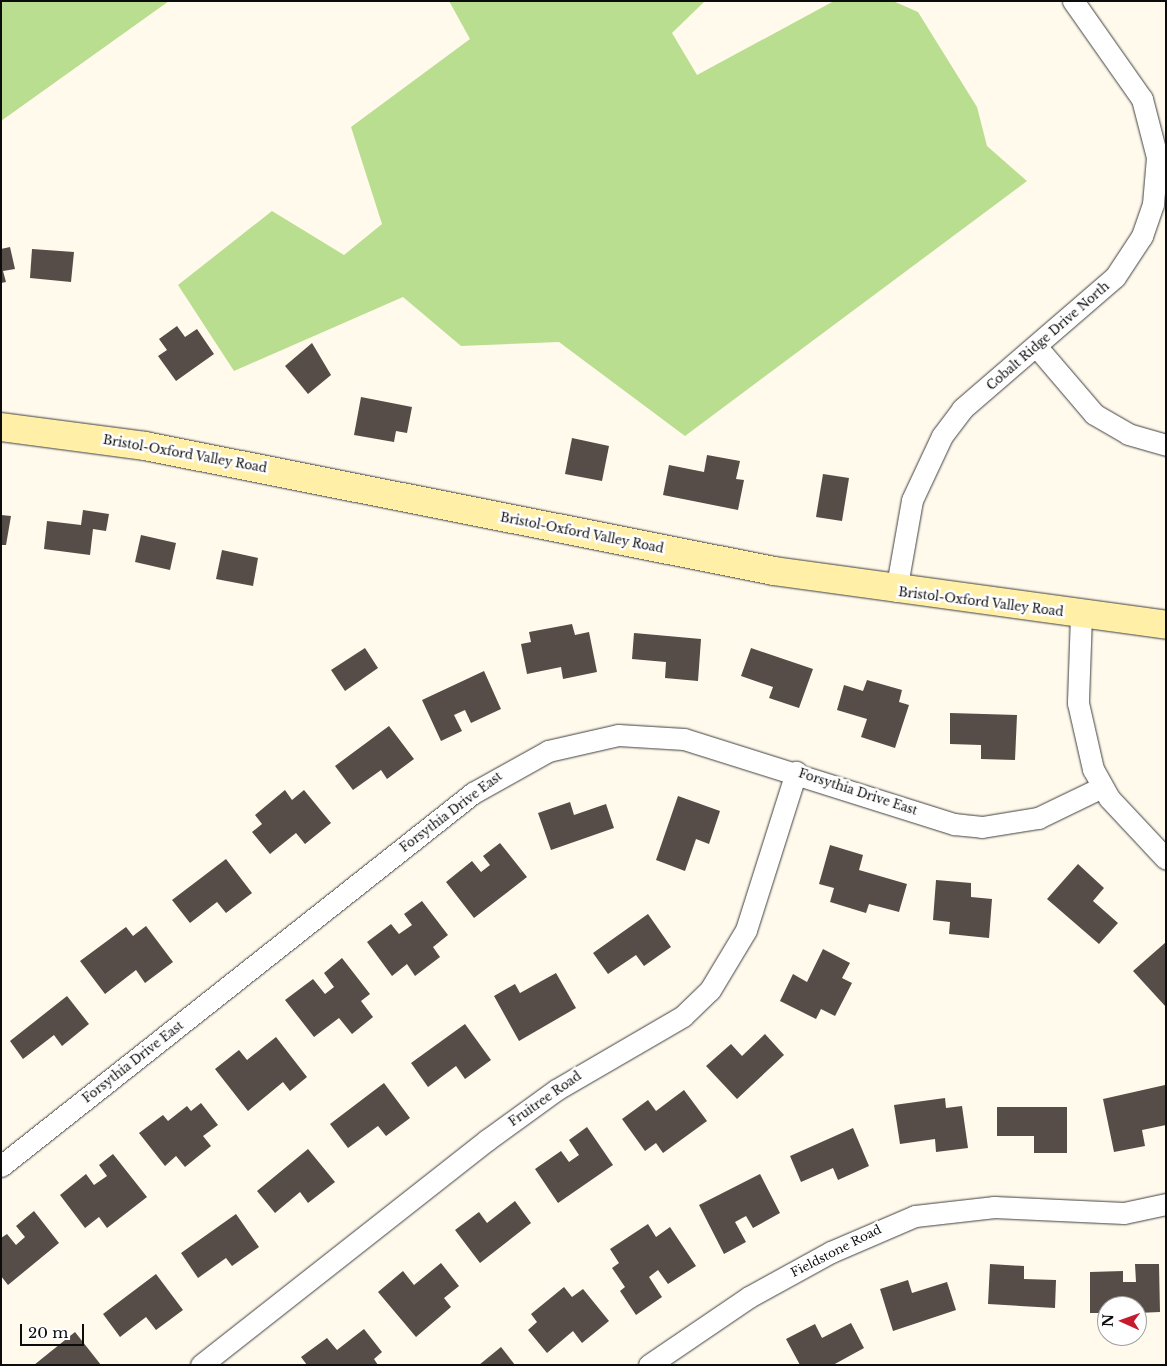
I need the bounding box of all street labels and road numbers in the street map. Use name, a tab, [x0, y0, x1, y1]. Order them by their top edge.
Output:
street label: Cobalt Ridge Drive North	[984, 279, 1112, 393]
street label: Bristol-Oxford Valley Road	[102, 432, 268, 476]
street label: Bristol-Oxford Valley Road	[499, 510, 665, 556]
street label: Bristol-Oxford Valley Road	[897, 585, 1065, 619]
street label: Forsythia Drive East	[797, 766, 919, 818]
street label: Forsythia Drive East	[397, 769, 505, 855]
street label: Forsythia Drive East	[80, 1018, 186, 1106]
street label: Fruitree Road	[506, 1069, 584, 1129]
street label: Fieldstone Road	[788, 1222, 884, 1280]

